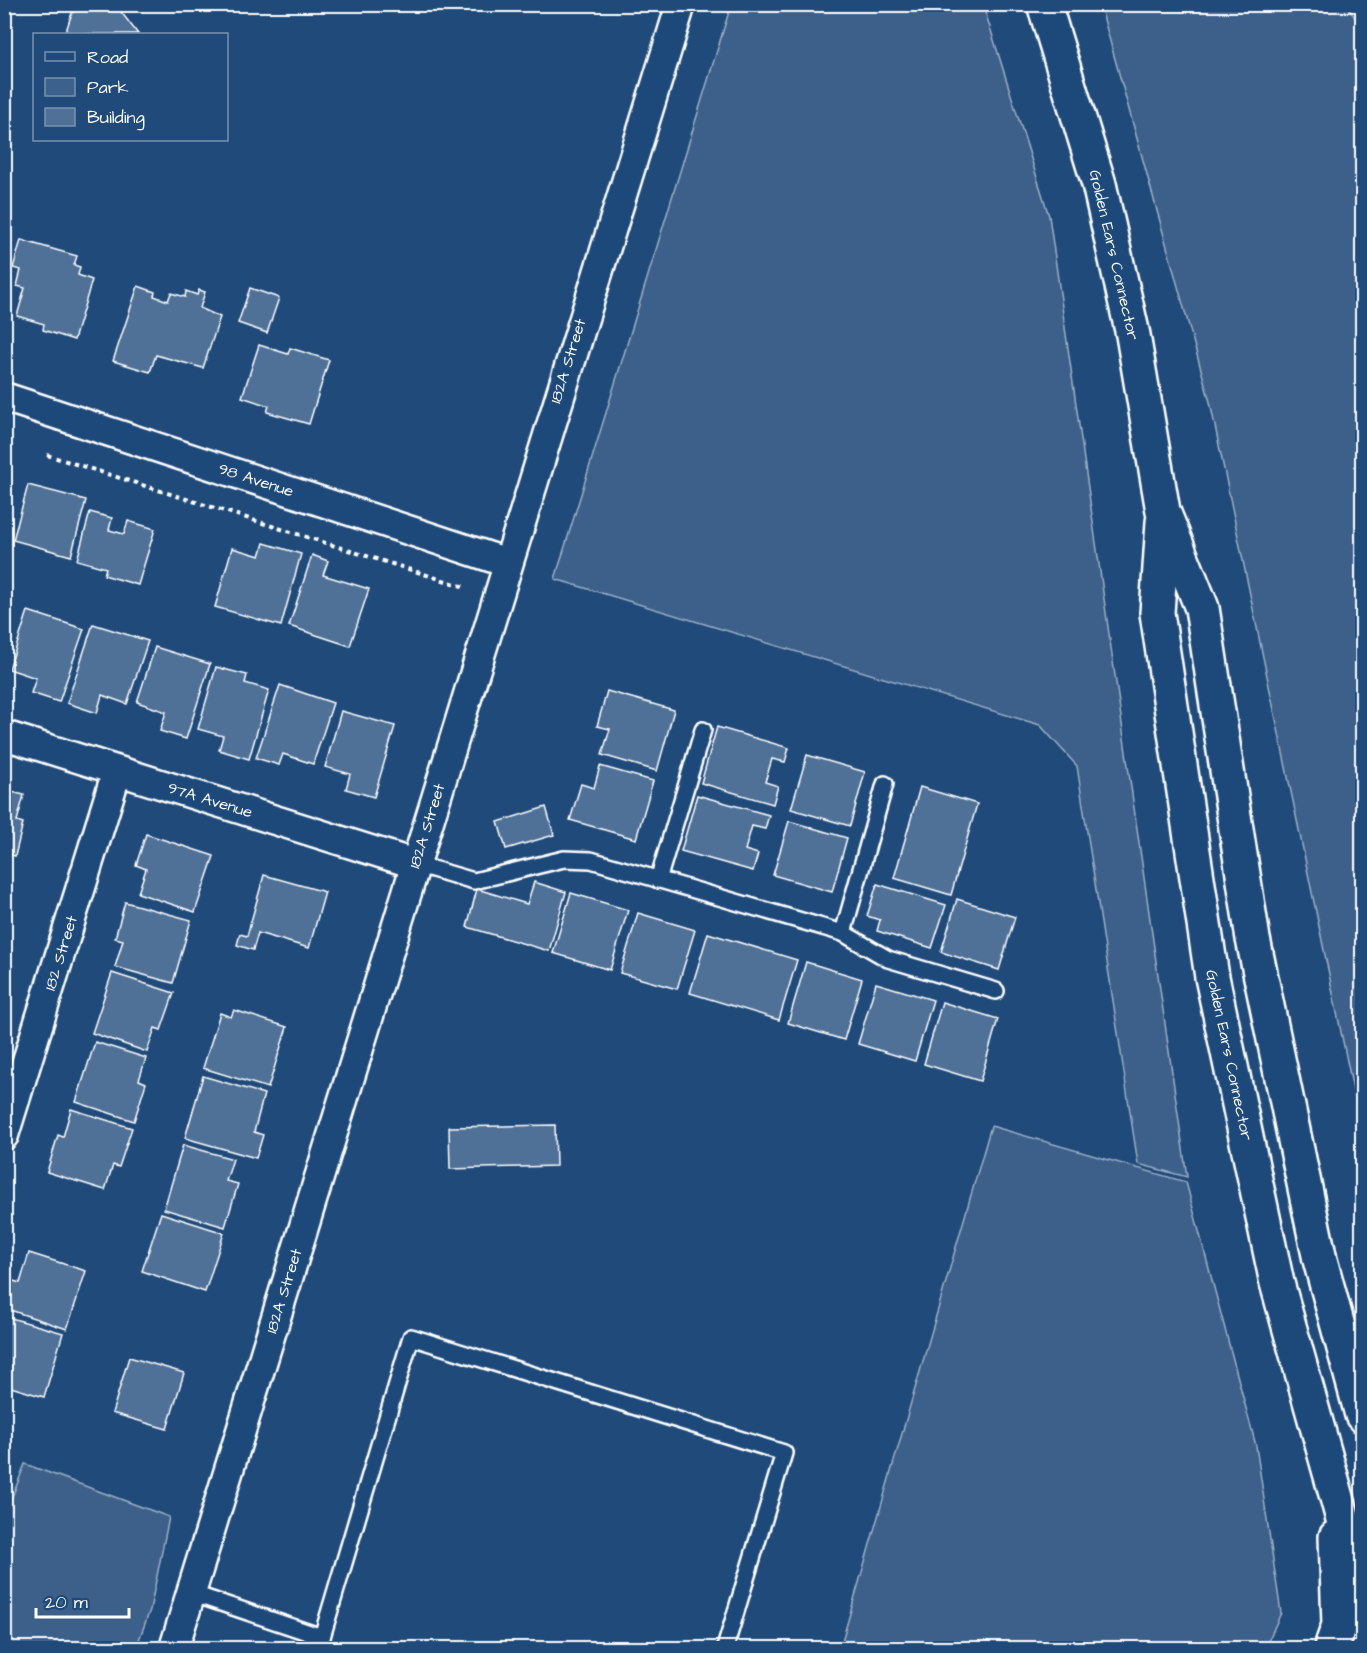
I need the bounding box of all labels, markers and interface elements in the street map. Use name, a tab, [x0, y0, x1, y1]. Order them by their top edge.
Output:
legend	[33, 33, 228, 141]
text: Road	[87, 45, 128, 70]
text: Park	[87, 75, 129, 100]
text: Building	[87, 105, 145, 131]
street label: Golden Ears Connector	[1084, 168, 1144, 342]
street label: 182A Street	[545, 315, 591, 406]
street label: 98 Avenue	[216, 458, 297, 503]
street label: 97A Avenue	[165, 777, 255, 823]
street label: 182A Street	[404, 780, 450, 871]
street label: 182 Street	[39, 912, 83, 993]
street label: Golden Ears Connector	[1200, 968, 1258, 1143]
street label: 182A Street	[261, 1245, 307, 1336]
scale bar	[36, 1581, 129, 1619]
text: 20 m	[45, 1590, 88, 1615]

